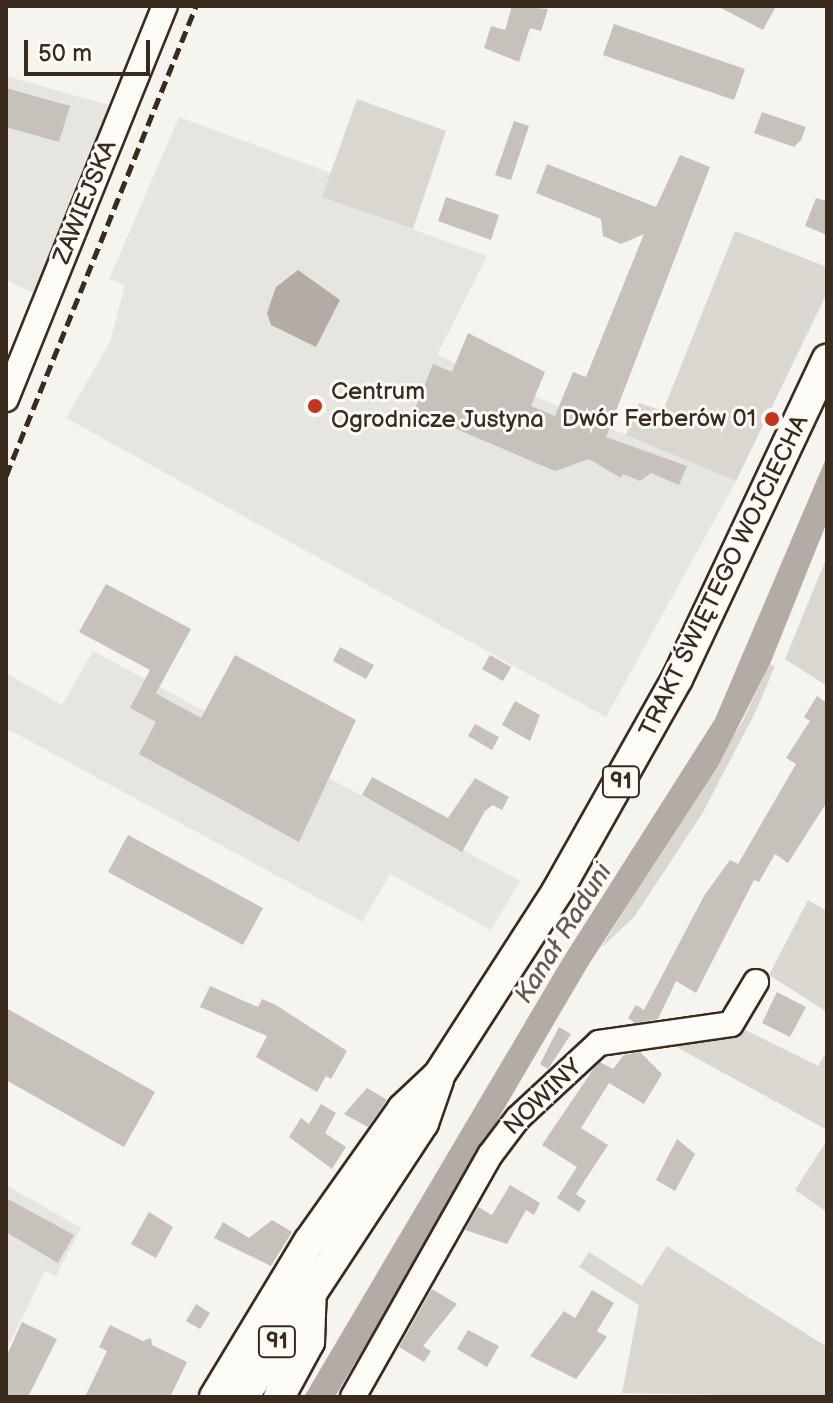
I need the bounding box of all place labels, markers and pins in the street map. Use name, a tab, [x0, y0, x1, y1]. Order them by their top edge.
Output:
place label: Centrum Ogrodnicze Justyna	[331, 378, 545, 434]
marker: Centrum Ogrodnicze Justyna	[306, 397, 324, 415]
place label: Dwór Ferberów 01	[562, 405, 756, 433]
marker: Dwór Ferberów 01	[763, 410, 781, 428]

